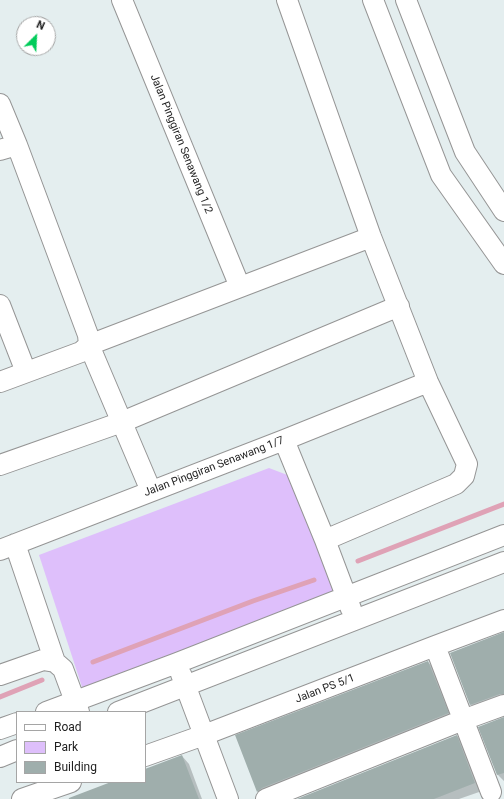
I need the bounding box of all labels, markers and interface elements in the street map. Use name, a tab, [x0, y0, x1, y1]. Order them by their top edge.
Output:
north arrow	[16, 16, 56, 56]
text: N	[34, 18, 47, 33]
street label: Jalan Pinggiran Senawang 1/2	[147, 72, 215, 216]
street label: Jalan Pinggiran Senawang 1/7	[142, 434, 286, 500]
street label: Jalan PS 5/1	[293, 672, 357, 706]
legend	[16, 711, 146, 783]
text: Road	[54, 720, 82, 734]
text: Park	[54, 740, 78, 754]
text: Building	[54, 760, 97, 774]

